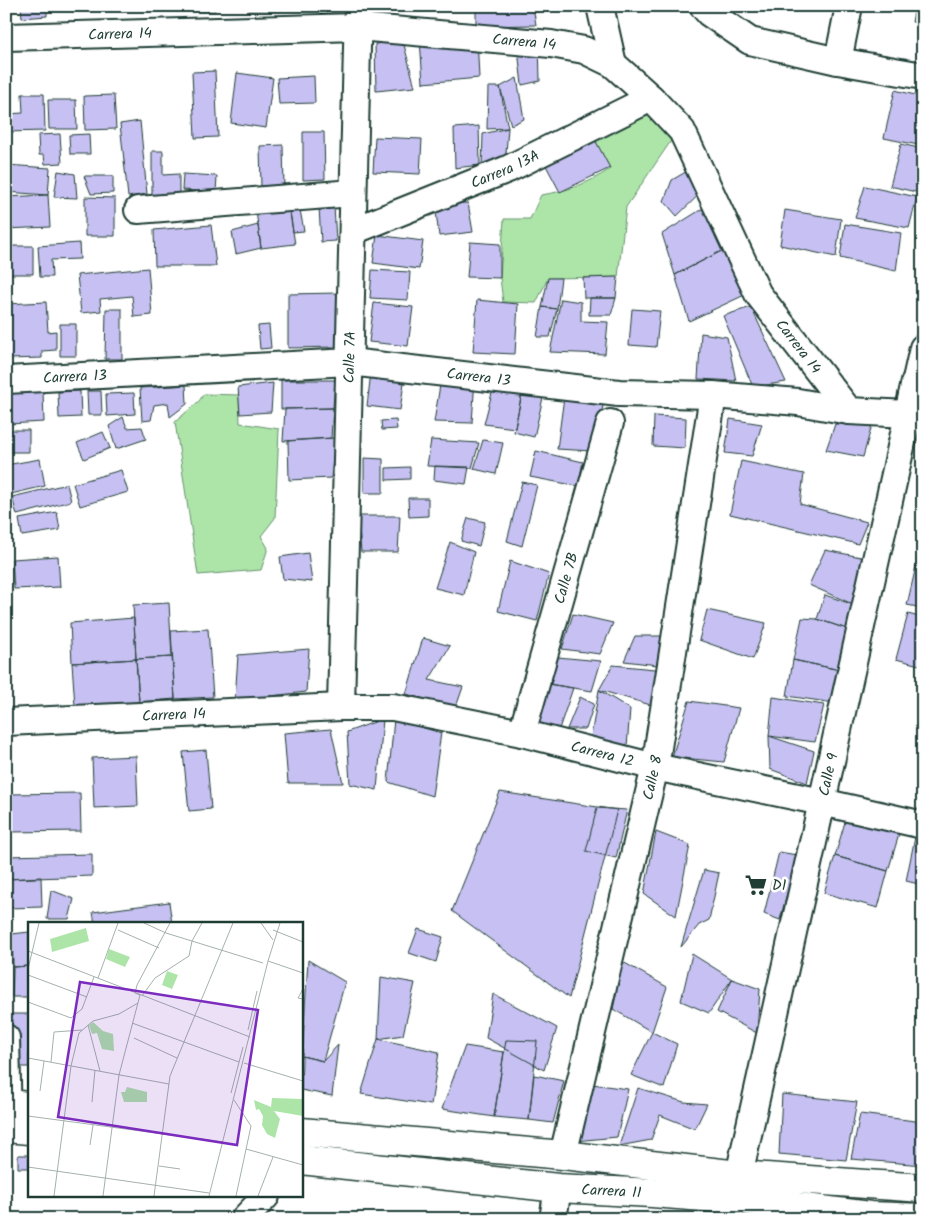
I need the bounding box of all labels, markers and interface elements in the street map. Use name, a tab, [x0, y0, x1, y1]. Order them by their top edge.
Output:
street label: Carrera 14	[88, 22, 152, 48]
street label: Carrera 14	[491, 28, 558, 58]
street label: Carrera 13A	[467, 144, 544, 196]
street label: Carrera 14	[769, 314, 827, 379]
street label: Calle 7A	[338, 331, 363, 384]
street label: Carrera 13	[445, 362, 512, 393]
street label: Carrera 13	[42, 364, 108, 391]
street label: Calle 7B	[548, 550, 586, 607]
street label: Carrera 14	[141, 702, 206, 729]
street label: Carrera 12	[568, 735, 636, 774]
street label: Calle 9	[813, 750, 846, 798]
street label: Calle 8	[637, 753, 670, 802]
supermarket icon: D1	[743, 872, 769, 898]
place label: D1	[772, 874, 787, 898]
inset map	[28, 922, 302, 1198]
street label: Carrera 11	[581, 1178, 642, 1205]

